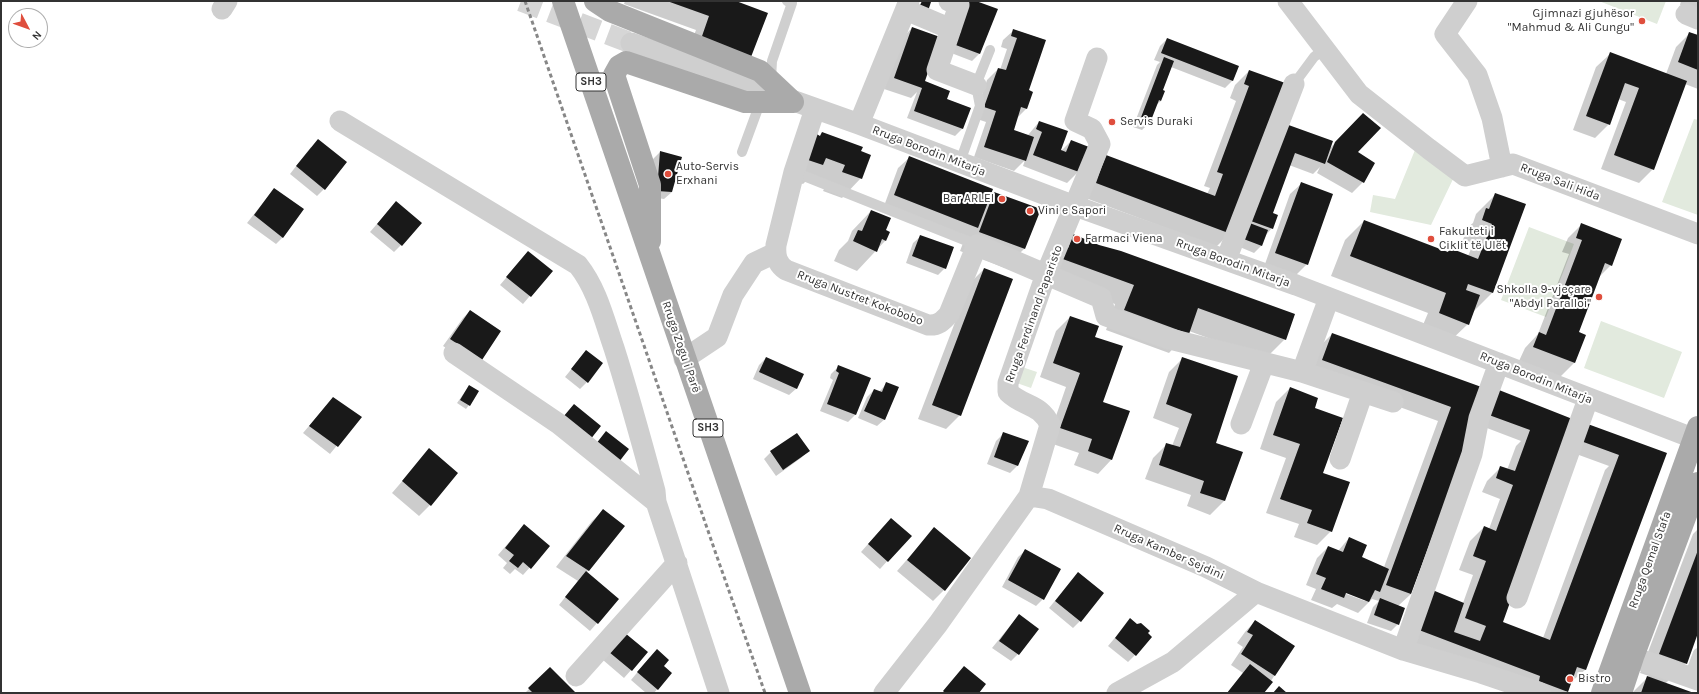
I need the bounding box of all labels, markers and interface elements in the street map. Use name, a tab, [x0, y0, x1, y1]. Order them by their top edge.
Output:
place label: Gjimnazi gjuhësor "Mahmud & Ali Cungu"	[1508, 7, 1634, 35]
north arrow	[8, 8, 48, 48]
marker: Gjimnazi gjuhësor "Mahmud & Ali Cungu"	[1637, 16, 1647, 26]
text: N	[29, 28, 44, 43]
road number: SH3	[576, 73, 606, 91]
place label: Servis Duraki	[1120, 115, 1193, 129]
marker: Servis Duraki	[1107, 117, 1117, 127]
street label: Rruga Borodin Mitarja	[870, 123, 988, 179]
place label: Auto-Servis Erxhani	[676, 160, 739, 188]
street label: Rruga Sali Hida	[1518, 160, 1602, 204]
marker: Auto-Servis Erxhani	[663, 169, 673, 179]
place label: Bar ARLEI	[943, 192, 994, 206]
marker: Bar ARLEI	[997, 194, 1007, 204]
place label: Vini e Sapori	[1038, 204, 1106, 218]
marker: Vini e Sapori	[1025, 206, 1035, 216]
place label: Fakulteti i Ciklit të Ulët	[1439, 225, 1506, 253]
place label: Farmaci Viena	[1085, 232, 1163, 246]
marker: Farmaci Viena	[1072, 234, 1082, 244]
marker: Fakulteti i Ciklit të Ulët	[1426, 234, 1436, 244]
street label: Rruga Borodin Mitarja	[1174, 236, 1292, 290]
street label: Rruga Ferdinand Paparisto	[1002, 243, 1066, 385]
street label: Rruga Nustret Kokobobo	[795, 267, 925, 329]
place label: Shkolla 9-vjeçare "Abdyl Paralloi"	[1497, 283, 1591, 311]
marker: Shkolla 9-vjeçare "Abdyl Paralloi"	[1594, 292, 1604, 302]
street label: Rruga Zogu i Parë	[659, 299, 703, 395]
street label: Rruga Borodin Mitarja	[1477, 349, 1595, 407]
road number: SH3	[693, 419, 723, 437]
street label: Rruga Qemal Stafa	[1626, 509, 1674, 611]
street label: Rruga Kamber Sejdini	[1112, 521, 1226, 583]
place label: Bistro	[1578, 672, 1611, 686]
marker: Bistro	[1565, 674, 1575, 684]

